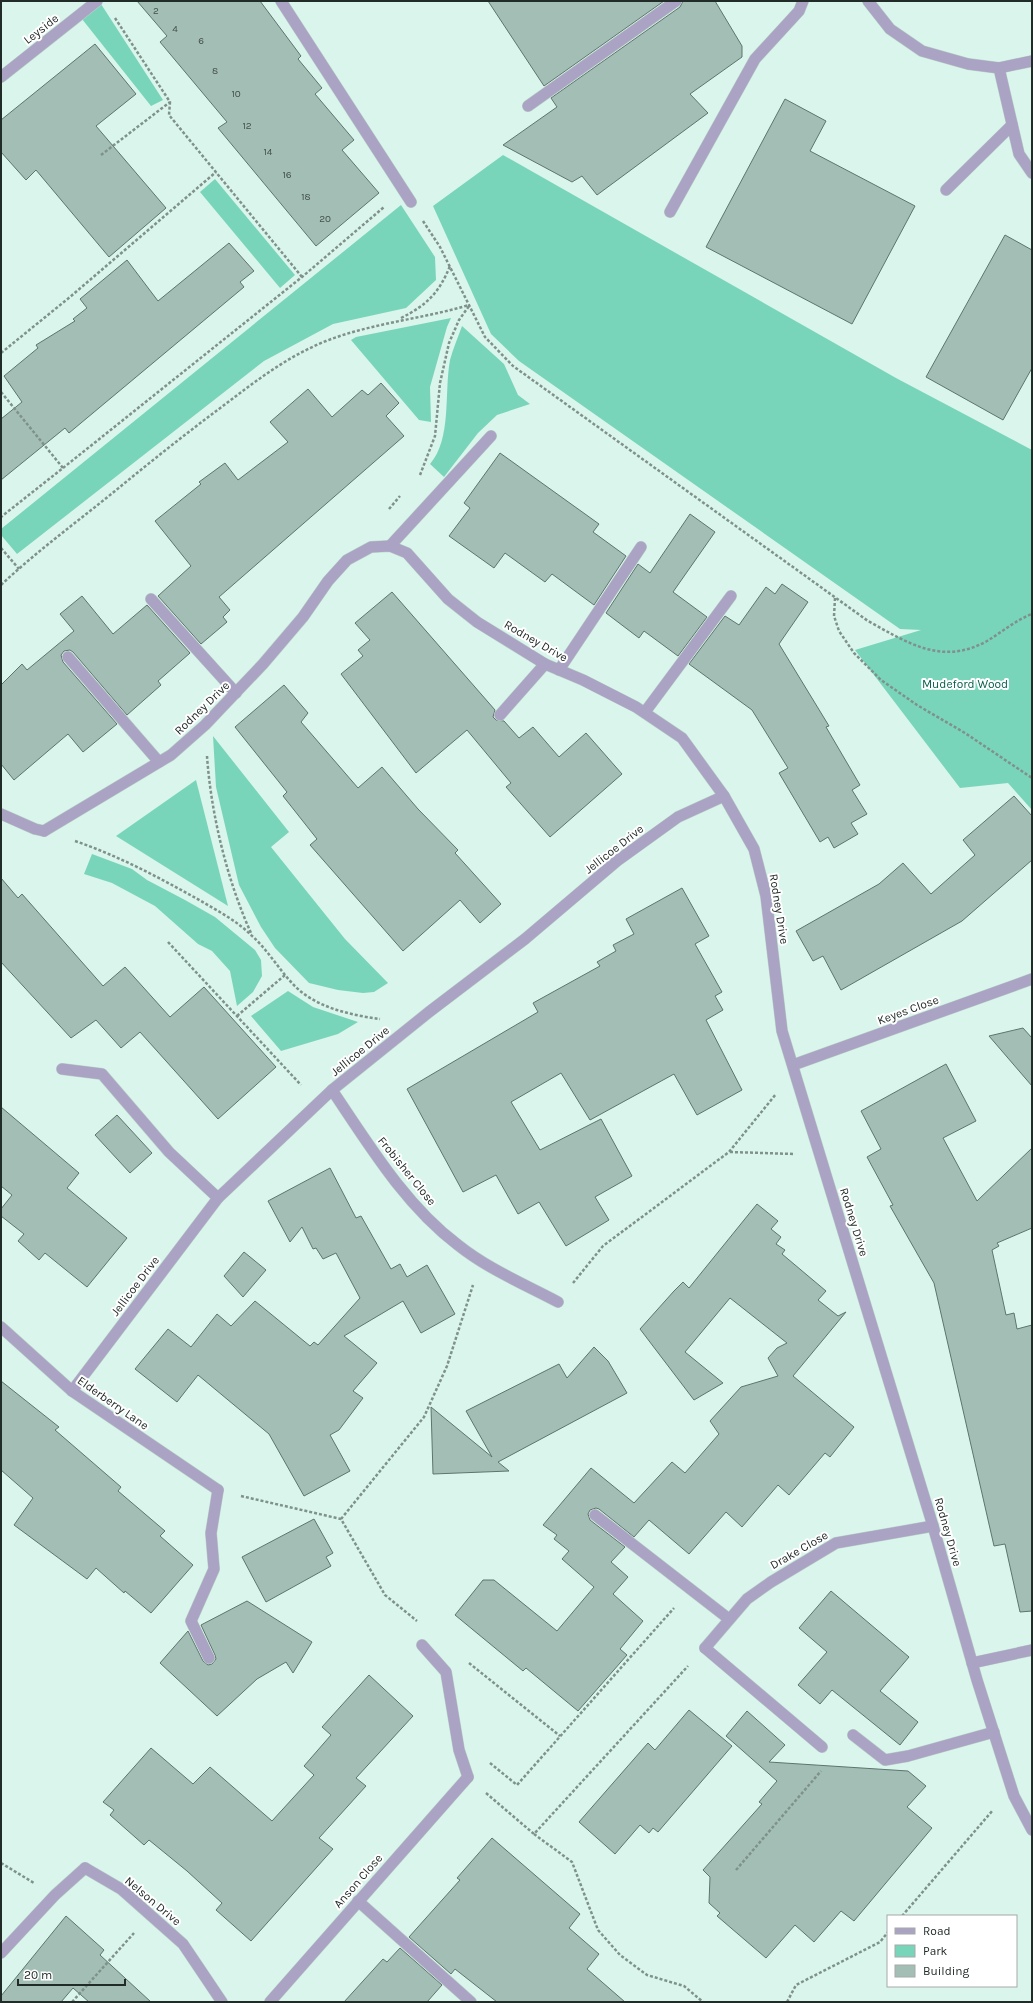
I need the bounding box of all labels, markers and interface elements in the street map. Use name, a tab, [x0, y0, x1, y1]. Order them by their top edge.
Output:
house number: 2	[153, 5, 159, 17]
street label: Leyside	[21, 11, 61, 47]
house number: 4	[172, 23, 178, 35]
house number: 6	[198, 35, 204, 47]
house number: 8	[212, 65, 218, 77]
house number: 10	[231, 88, 241, 100]
house number: 12	[242, 120, 252, 132]
house number: 14	[264, 146, 273, 158]
house number: 16	[282, 169, 292, 181]
house number: 18	[301, 191, 311, 203]
house number: 20	[319, 213, 331, 225]
street label: Rodney Drive	[502, 617, 570, 665]
park label: Mudeford Wood	[922, 677, 1008, 691]
street label: Rodney Drive	[172, 678, 232, 738]
street label: Jellicoe Drive	[582, 822, 646, 876]
street label: Rodney Drive	[767, 873, 791, 945]
street label: Keyes Close	[875, 992, 941, 1028]
street label: Jellicoe Drive	[328, 1023, 392, 1079]
street label: Frobisher Close	[375, 1134, 439, 1208]
street label: Rodney Drive	[837, 1186, 871, 1258]
street label: Jellicoe Drive	[108, 1253, 162, 1319]
street label: Elderberry Lane	[75, 1373, 151, 1433]
street label: Rodney Drive	[932, 1496, 964, 1568]
street label: Drake Close	[768, 1528, 830, 1572]
street label: Anson Close	[331, 1851, 385, 1911]
street label: Nelson Drive	[122, 1874, 184, 1928]
legend	[887, 1915, 1017, 1987]
text: Road	[923, 1924, 951, 1938]
text: Park	[923, 1944, 948, 1958]
scale bar	[18, 1961, 125, 1987]
text: Building	[923, 1964, 970, 1978]
text: 20 m	[24, 1968, 52, 1982]

